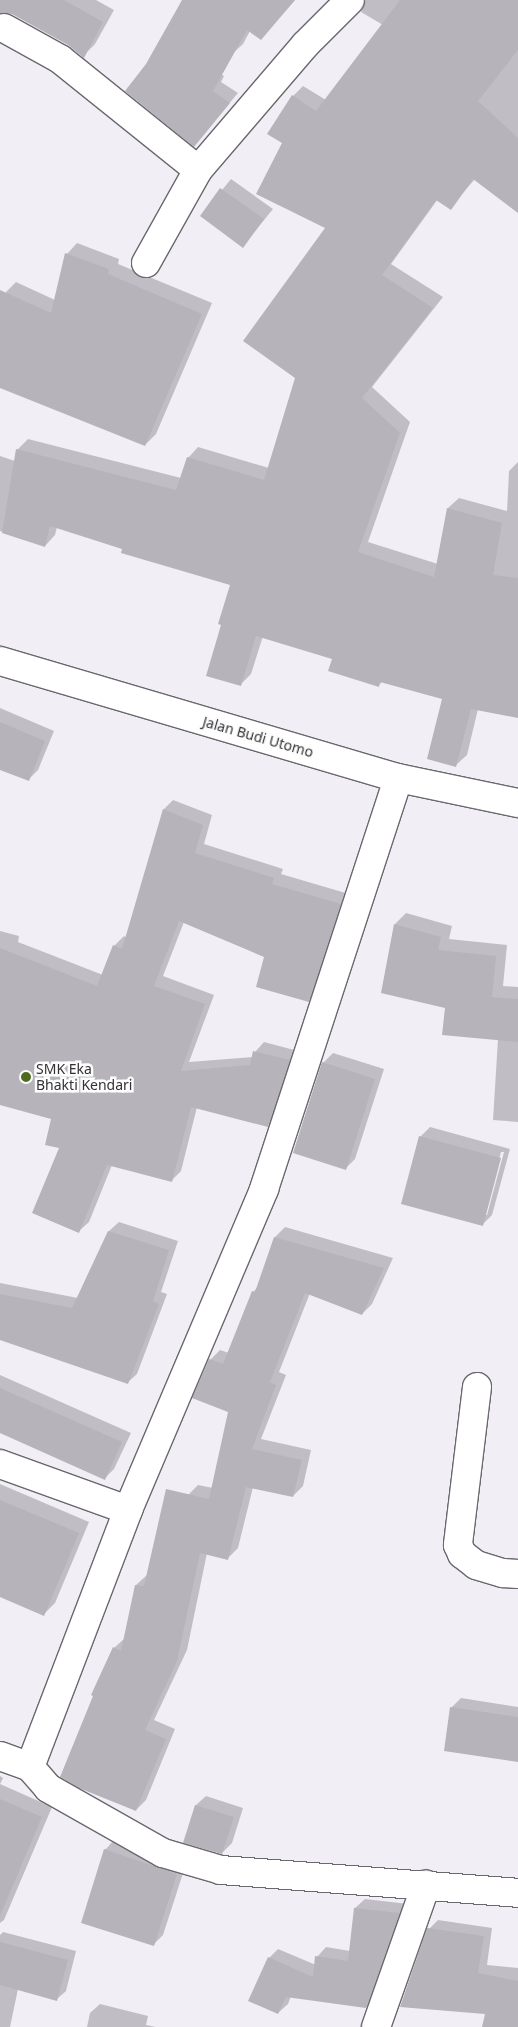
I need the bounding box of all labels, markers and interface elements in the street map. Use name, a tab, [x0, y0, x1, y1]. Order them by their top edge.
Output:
street label: Jalan Budi Utomo	[201, 713, 315, 761]
place label: SMK Eka Bhakti Kendari	[36, 1061, 132, 1094]
marker: SMK Eka Bhakti Kendari	[20, 1071, 32, 1083]

